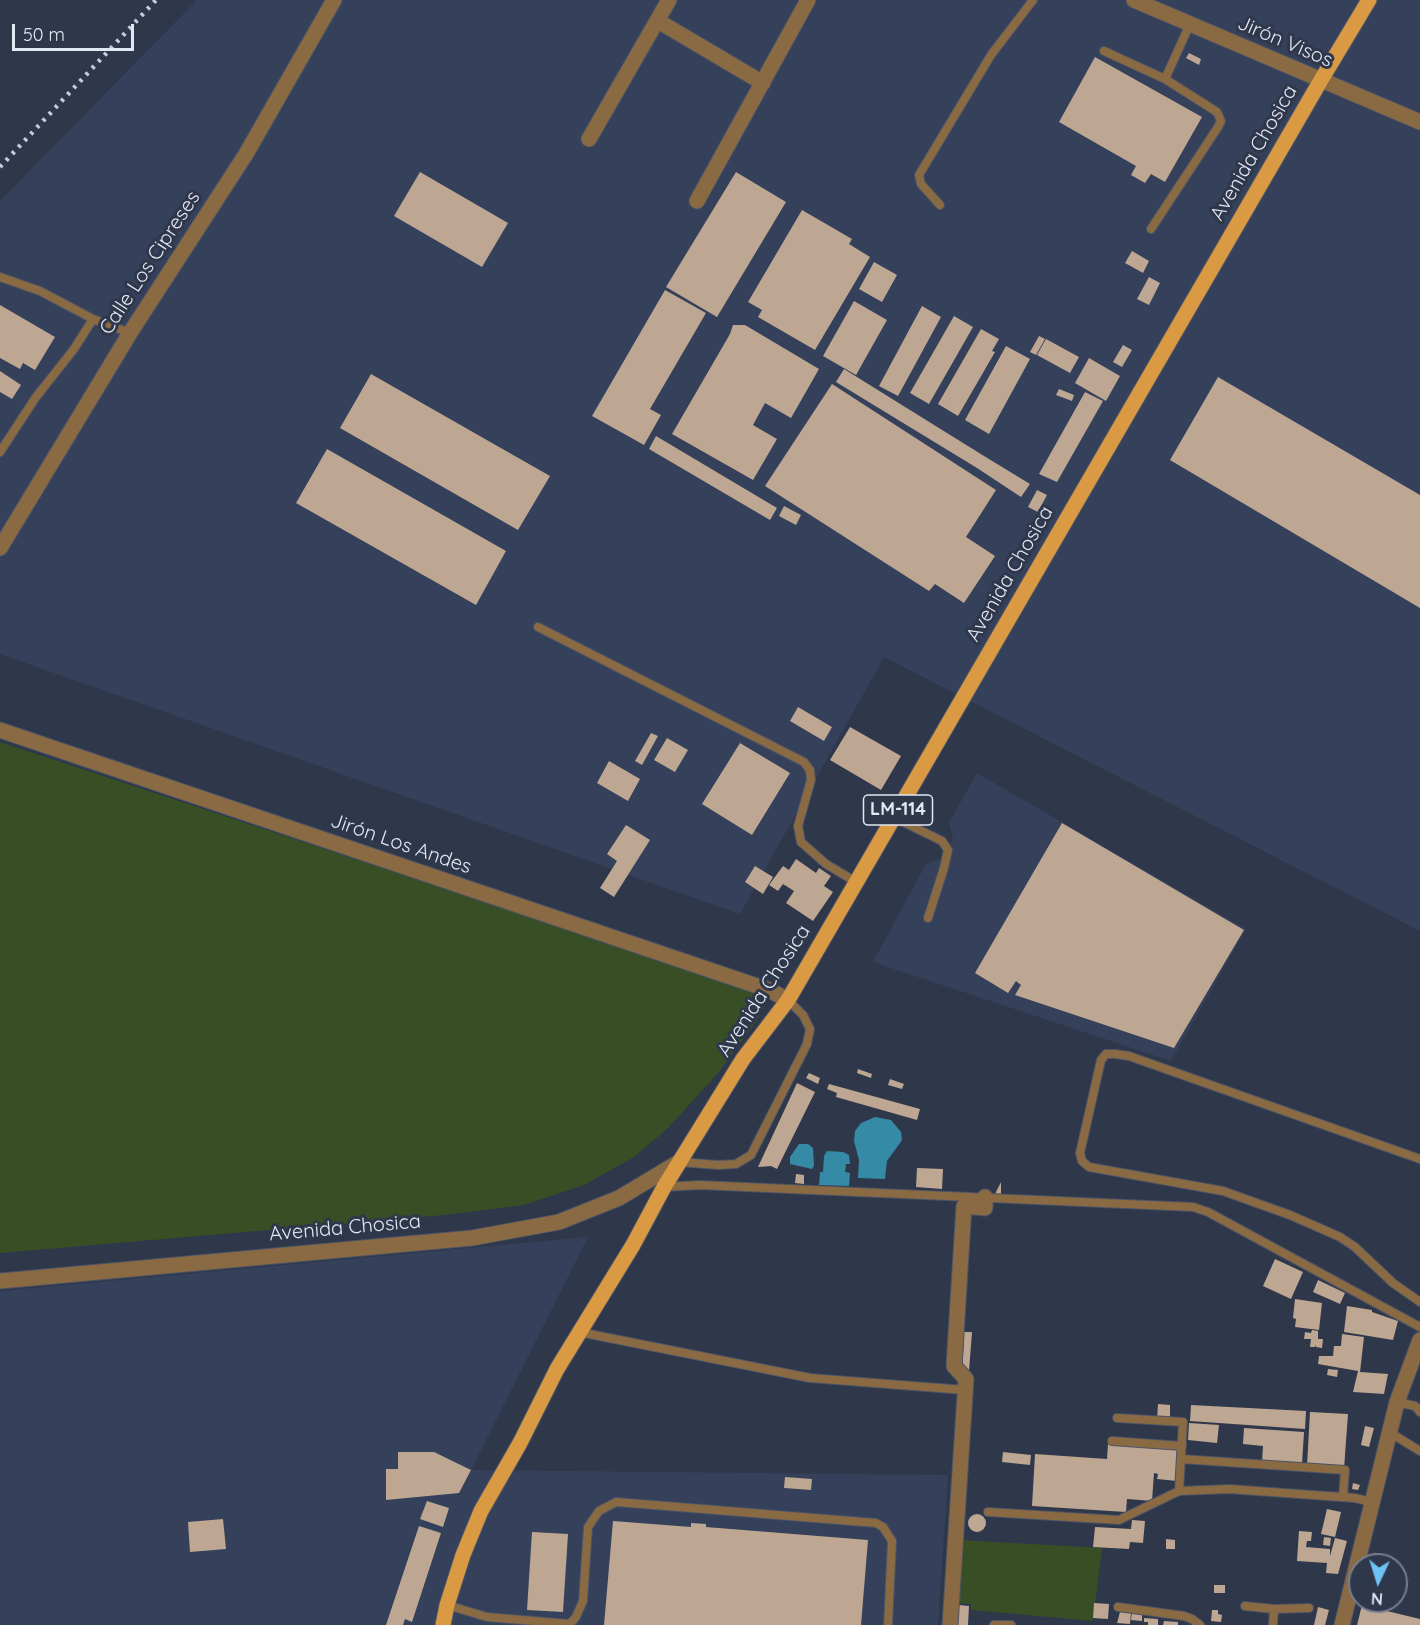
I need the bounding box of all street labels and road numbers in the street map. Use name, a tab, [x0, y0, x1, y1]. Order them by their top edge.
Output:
street label: Jirón Visos	[1234, 11, 1336, 73]
street label: Avenida Chosica	[1206, 81, 1302, 225]
street label: Calle Los Cipreses	[95, 187, 205, 339]
street label: Avenida Chosica	[962, 502, 1058, 646]
road number: LM-114	[864, 795, 932, 825]
street label: Jirón Los Andes	[327, 809, 475, 879]
street label: Avenida Chosica	[712, 921, 816, 1061]
street label: Avenida Chosica	[268, 1209, 422, 1247]

